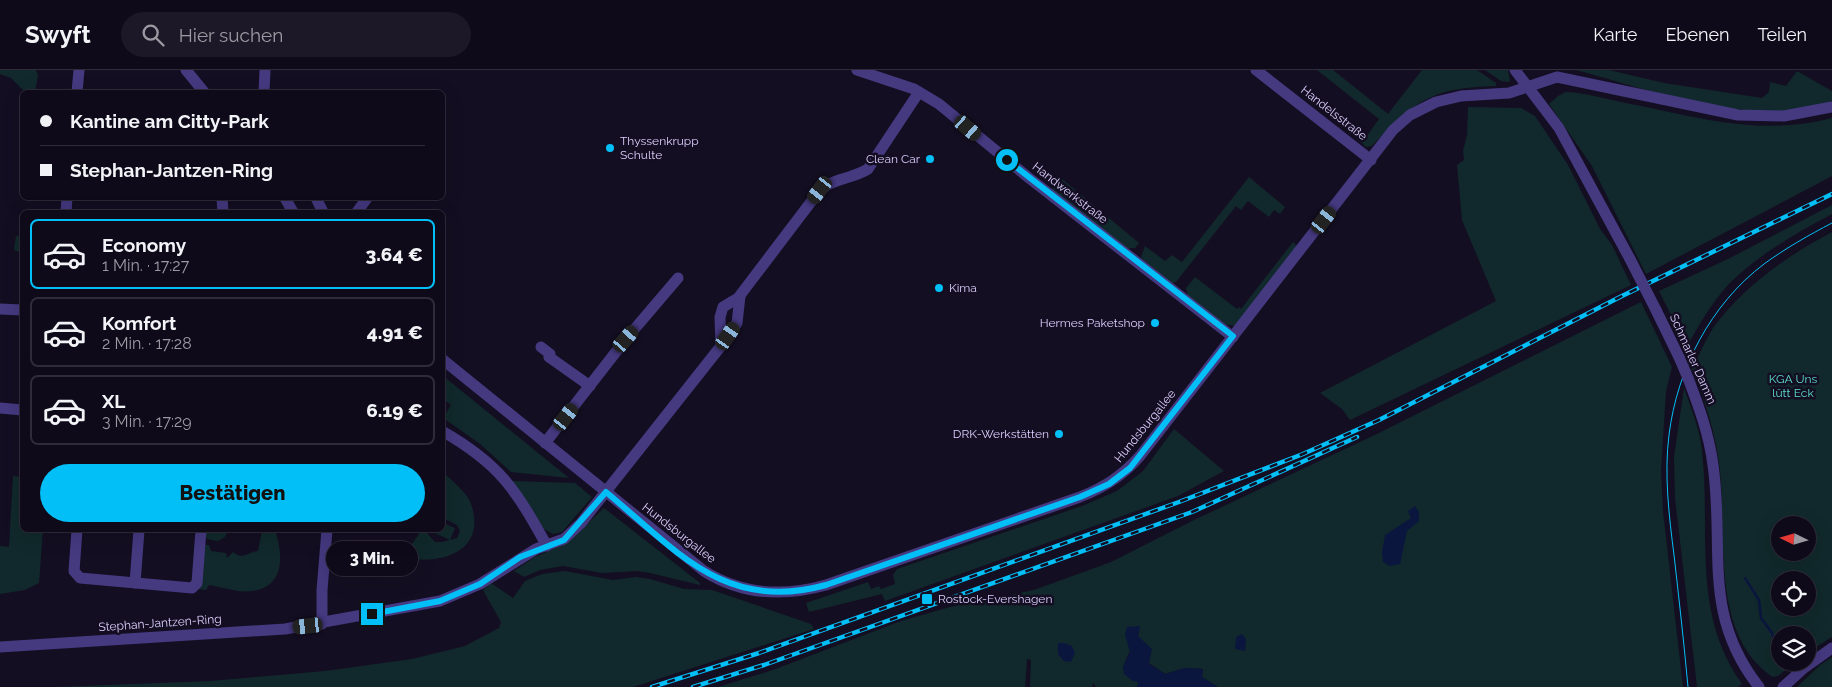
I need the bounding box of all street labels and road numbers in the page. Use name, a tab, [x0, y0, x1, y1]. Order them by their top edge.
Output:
street label: Handelsstraße	[1298, 83, 1370, 143]
street label: Handwerkstraße	[1030, 159, 1110, 227]
street label: Schmarler Damm	[1667, 312, 1719, 406]
street label: Hundsburgallee	[1111, 387, 1179, 465]
street label: Hundsburgallee	[639, 500, 719, 566]
street label: Stephan-Jantzen-Ring	[98, 612, 222, 634]

